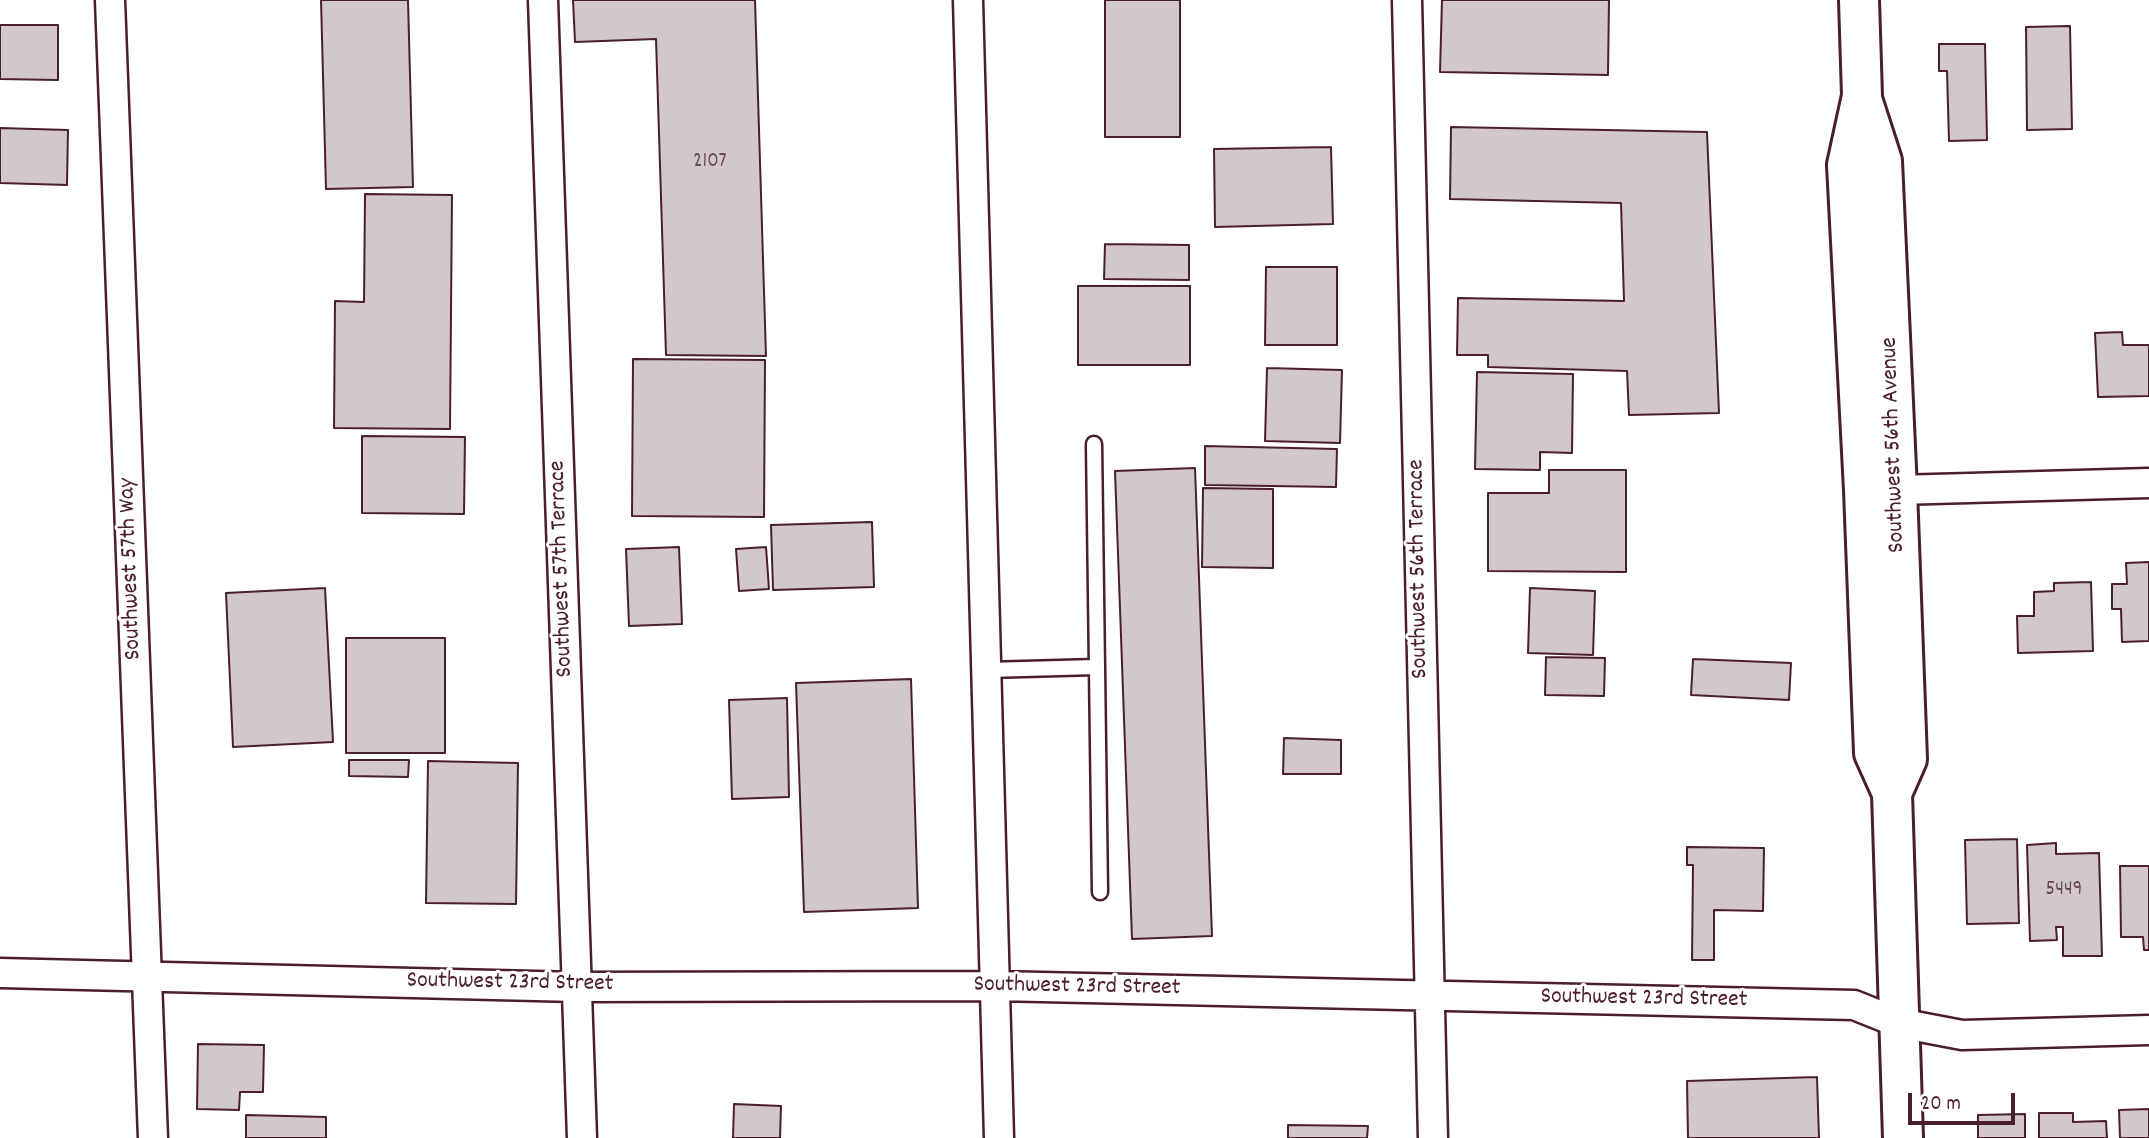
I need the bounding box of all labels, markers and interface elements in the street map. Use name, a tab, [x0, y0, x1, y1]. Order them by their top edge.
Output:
house number: 2107	[693, 150, 727, 176]
street label: Southwest 56th Avenue	[1877, 337, 1913, 553]
street label: Southwest 56th Terrace	[1404, 459, 1436, 679]
street label: Southwest 57th Terrace	[545, 460, 581, 678]
street label: Southwest 57th Way	[114, 477, 150, 661]
house number: 5449	[2046, 878, 2082, 904]
street label: Southwest 23rd Street	[406, 968, 614, 1000]
street label: Southwest 23rd Street	[973, 972, 1181, 1004]
street label: Southwest 23rd Street	[1540, 984, 1748, 1016]
scale bar	[1911, 1078, 2018, 1122]
text: 20 m	[1921, 1090, 1961, 1120]

